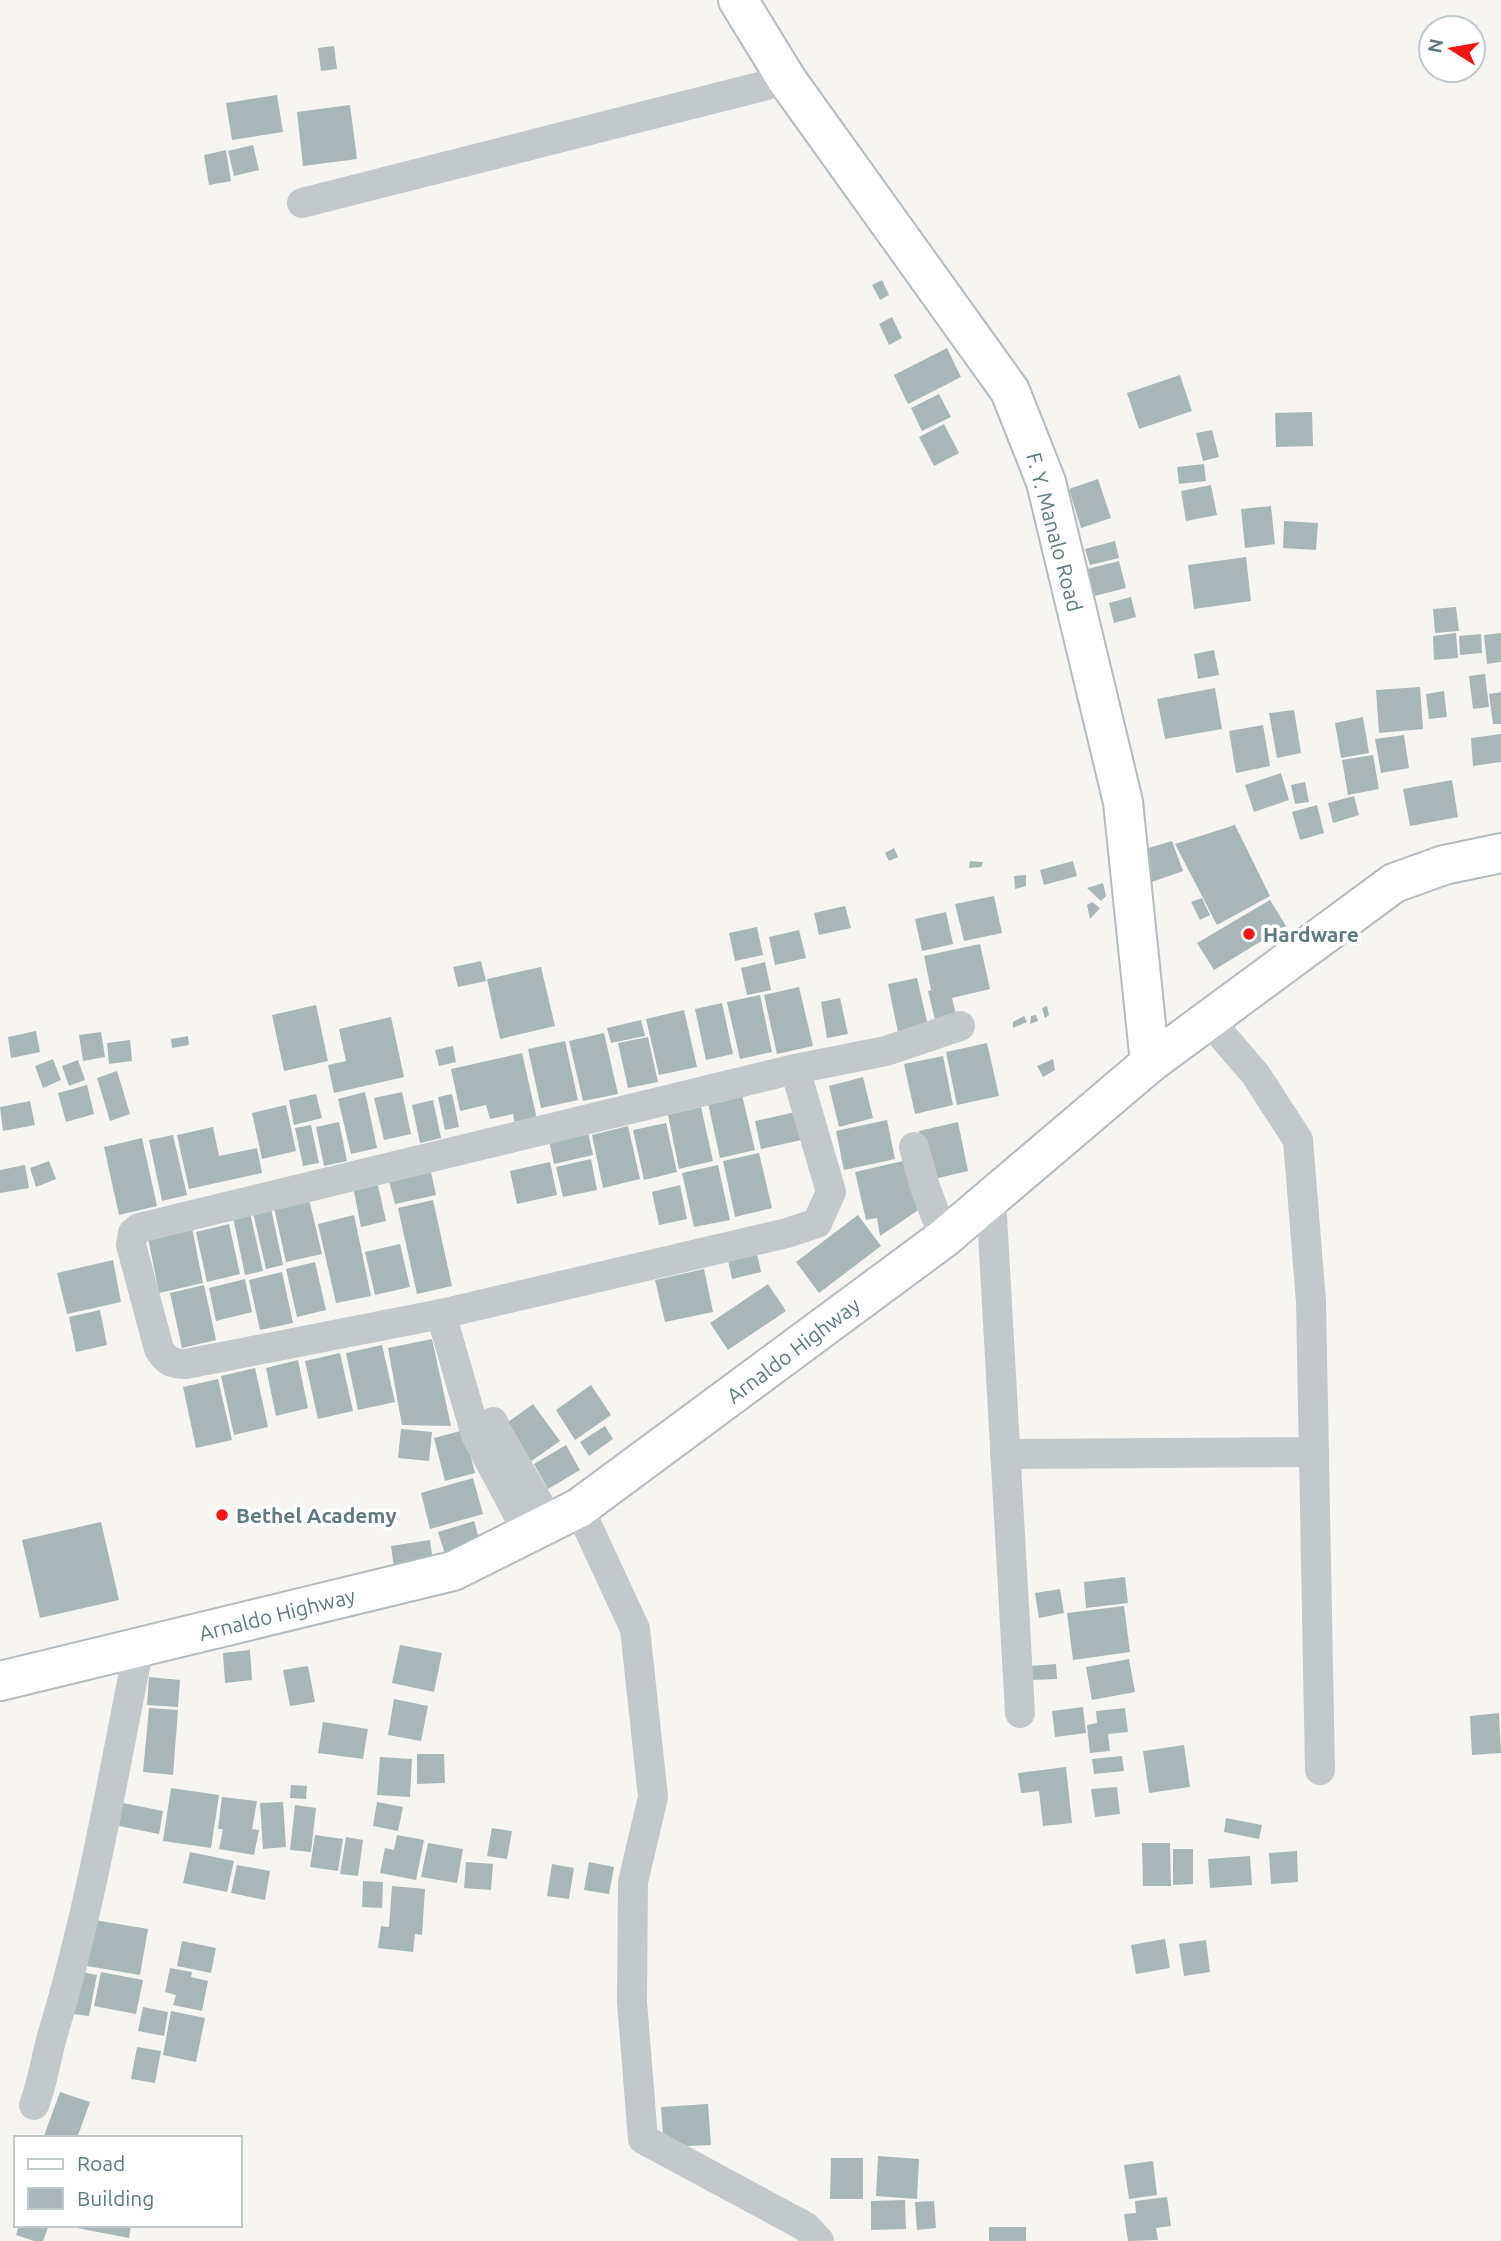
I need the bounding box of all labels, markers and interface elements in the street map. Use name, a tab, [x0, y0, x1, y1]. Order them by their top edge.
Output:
north arrow	[1417, 14, 1487, 84]
text: N	[1423, 37, 1447, 55]
street label: F. Y. Manalo Road	[1022, 450, 1088, 614]
place label: Hardware	[1263, 922, 1359, 946]
marker: Hardware	[1241, 926, 1257, 942]
street label: Arnaldo Highway	[722, 1292, 864, 1408]
place label: Bethel Academy	[236, 1503, 397, 1527]
marker: Bethel Academy	[214, 1507, 230, 1523]
street label: Arnaldo Highway	[196, 1583, 358, 1645]
legend	[14, 2136, 242, 2227]
text: Road	[77, 2151, 125, 2175]
text: Building	[77, 2186, 154, 2210]

